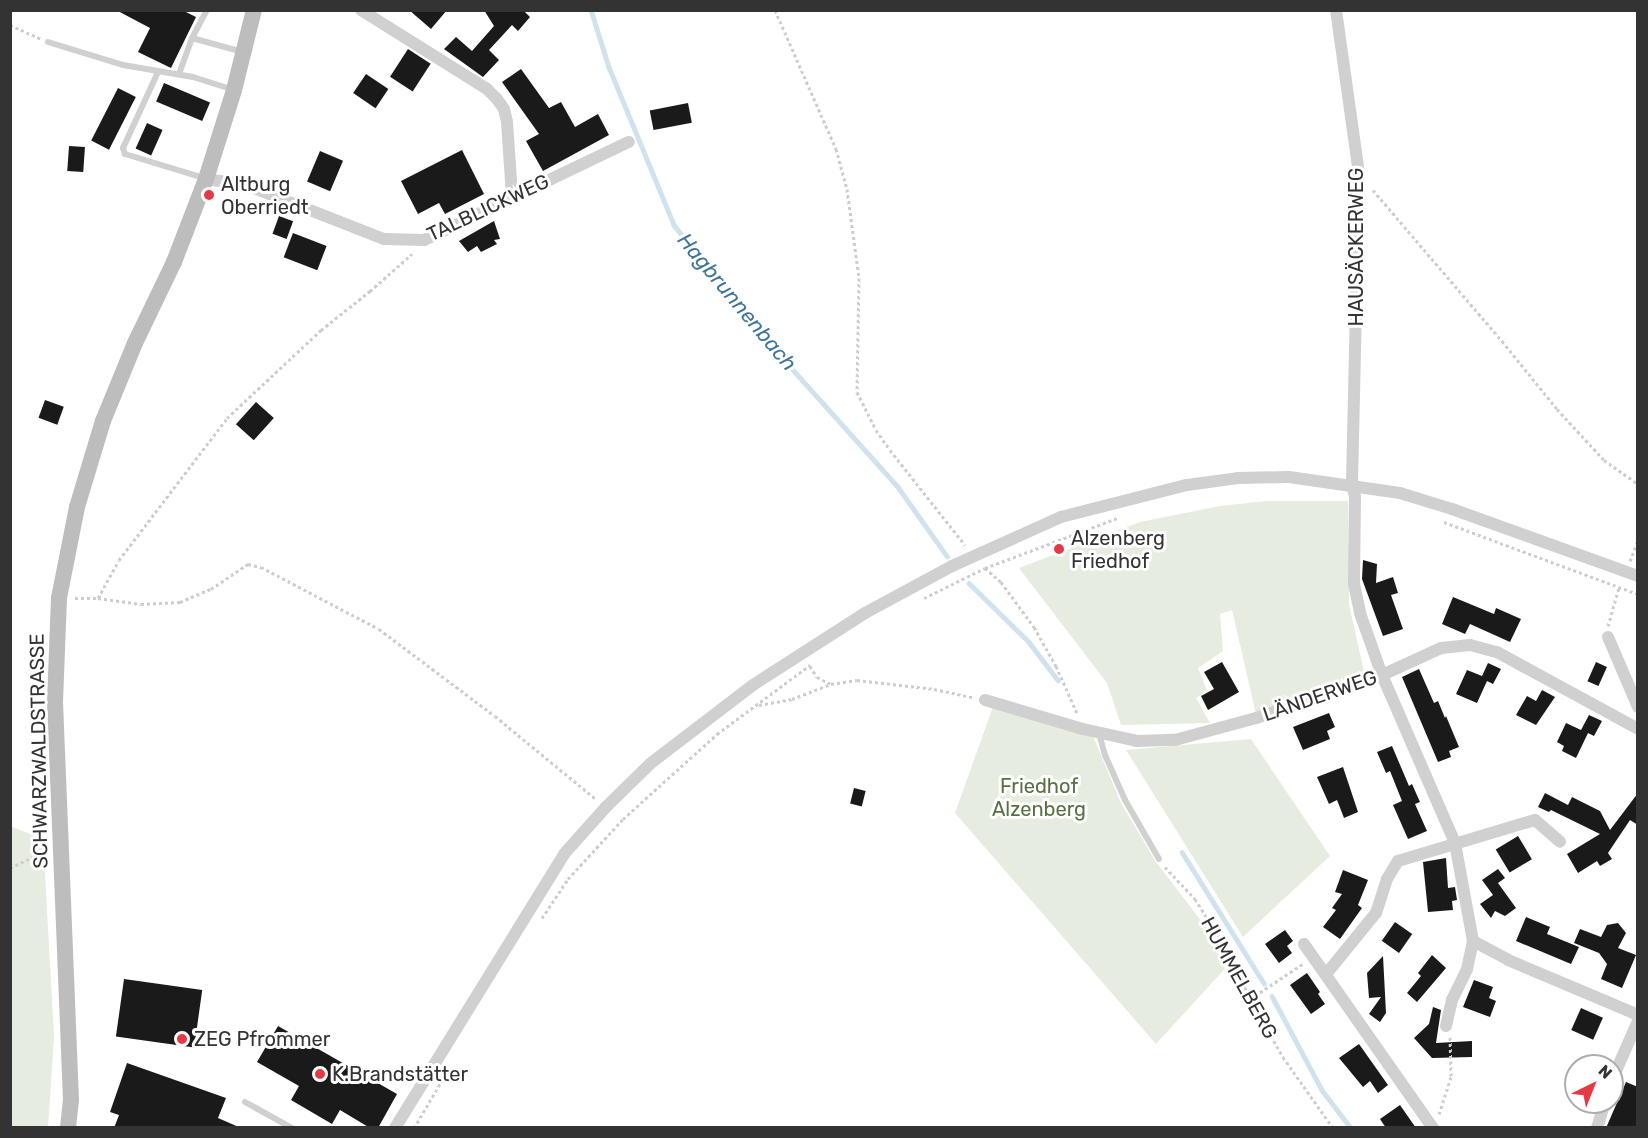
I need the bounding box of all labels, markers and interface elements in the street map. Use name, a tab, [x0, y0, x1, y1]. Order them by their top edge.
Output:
street label: HAUSÄCKERWEG	[1344, 168, 1368, 326]
street label: TALBLICKWEG	[423, 169, 553, 247]
place label: Altburg Oberriedt	[221, 172, 309, 219]
marker: Altburg Oberriedt	[202, 188, 216, 202]
water label: Hagbrunnenbach	[672, 228, 802, 376]
place label: Alzenberg Friedhof	[1071, 526, 1165, 573]
marker: Alzenberg Friedhof	[1052, 542, 1066, 556]
street label: SCHWARZWALDSTRASSE	[25, 633, 53, 869]
street label: LÄNDERWEG	[1260, 665, 1380, 727]
park label: Friedhof Alzenberg	[992, 775, 1086, 822]
street label: HUMMELBERG	[1196, 913, 1282, 1043]
place label: ZEG Pfrommer	[194, 1027, 330, 1051]
marker: ZEG Pfrommer	[175, 1032, 189, 1046]
north arrow	[1564, 1054, 1624, 1114]
text: N	[1595, 1061, 1616, 1083]
place label: K.Brandstätter	[332, 1062, 468, 1086]
marker: K.Brandstätter	[313, 1067, 327, 1081]

